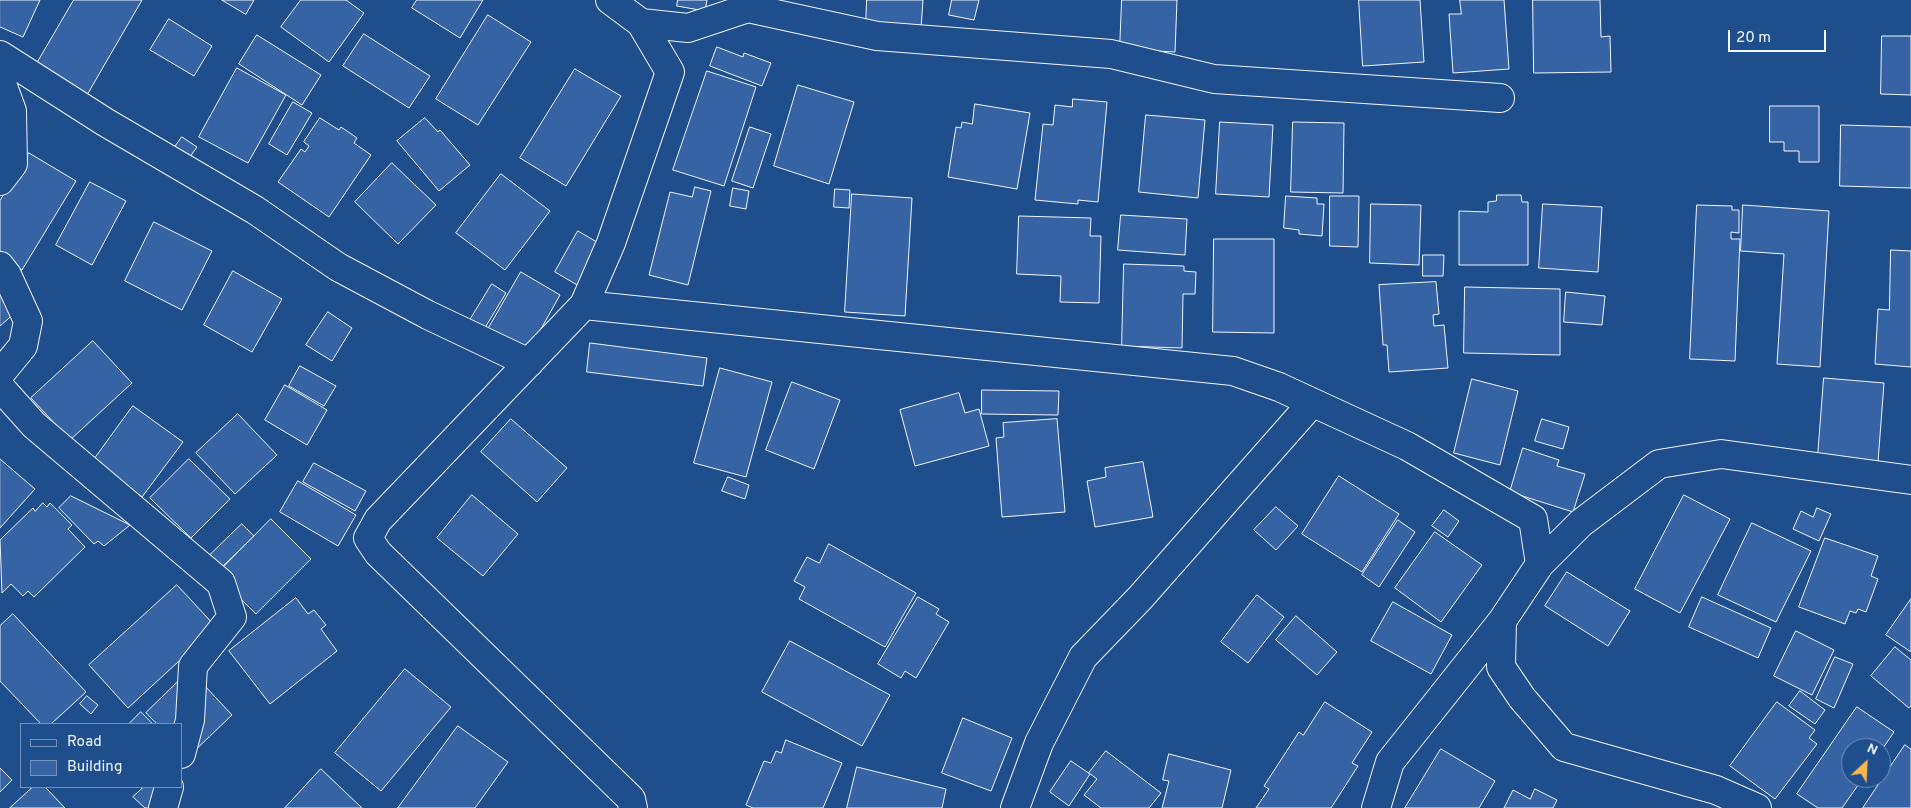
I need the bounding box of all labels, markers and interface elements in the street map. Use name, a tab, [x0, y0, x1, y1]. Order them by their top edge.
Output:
scale bar	[1731, 20, 1828, 52]
text: 20 m	[1736, 29, 1771, 48]
legend	[20, 723, 182, 788]
text: Road	[67, 733, 102, 752]
north arrow	[1841, 738, 1891, 788]
text: N	[1864, 740, 1880, 760]
text: Building	[67, 758, 122, 777]

